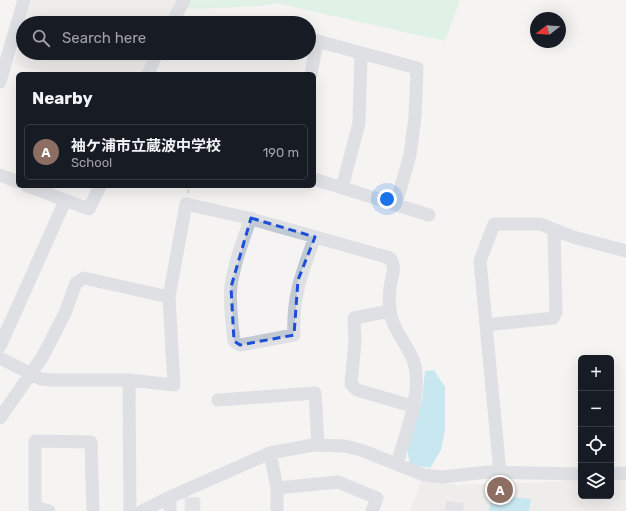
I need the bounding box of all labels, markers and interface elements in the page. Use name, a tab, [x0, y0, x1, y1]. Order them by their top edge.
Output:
north arrow	[530, 12, 566, 48]
search box	[16, 16, 316, 60]
icon: search	[30, 27, 52, 49]
text: Search here	[62, 29, 146, 47]
text: Nearby	[32, 88, 93, 108]
text: 袖ケ浦市立蔵波中学校	[71, 137, 221, 155]
text: A	[41, 145, 51, 160]
text: 190 m	[263, 145, 299, 160]
text: School	[71, 155, 112, 170]
your location	[377, 189, 397, 209]
map controls	[578, 355, 614, 499]
button: +	[578, 355, 614, 391]
button: −	[578, 391, 614, 427]
button: locate	[578, 427, 614, 463]
button: layers	[578, 463, 614, 499]
pin: A	[487, 475, 513, 505]

